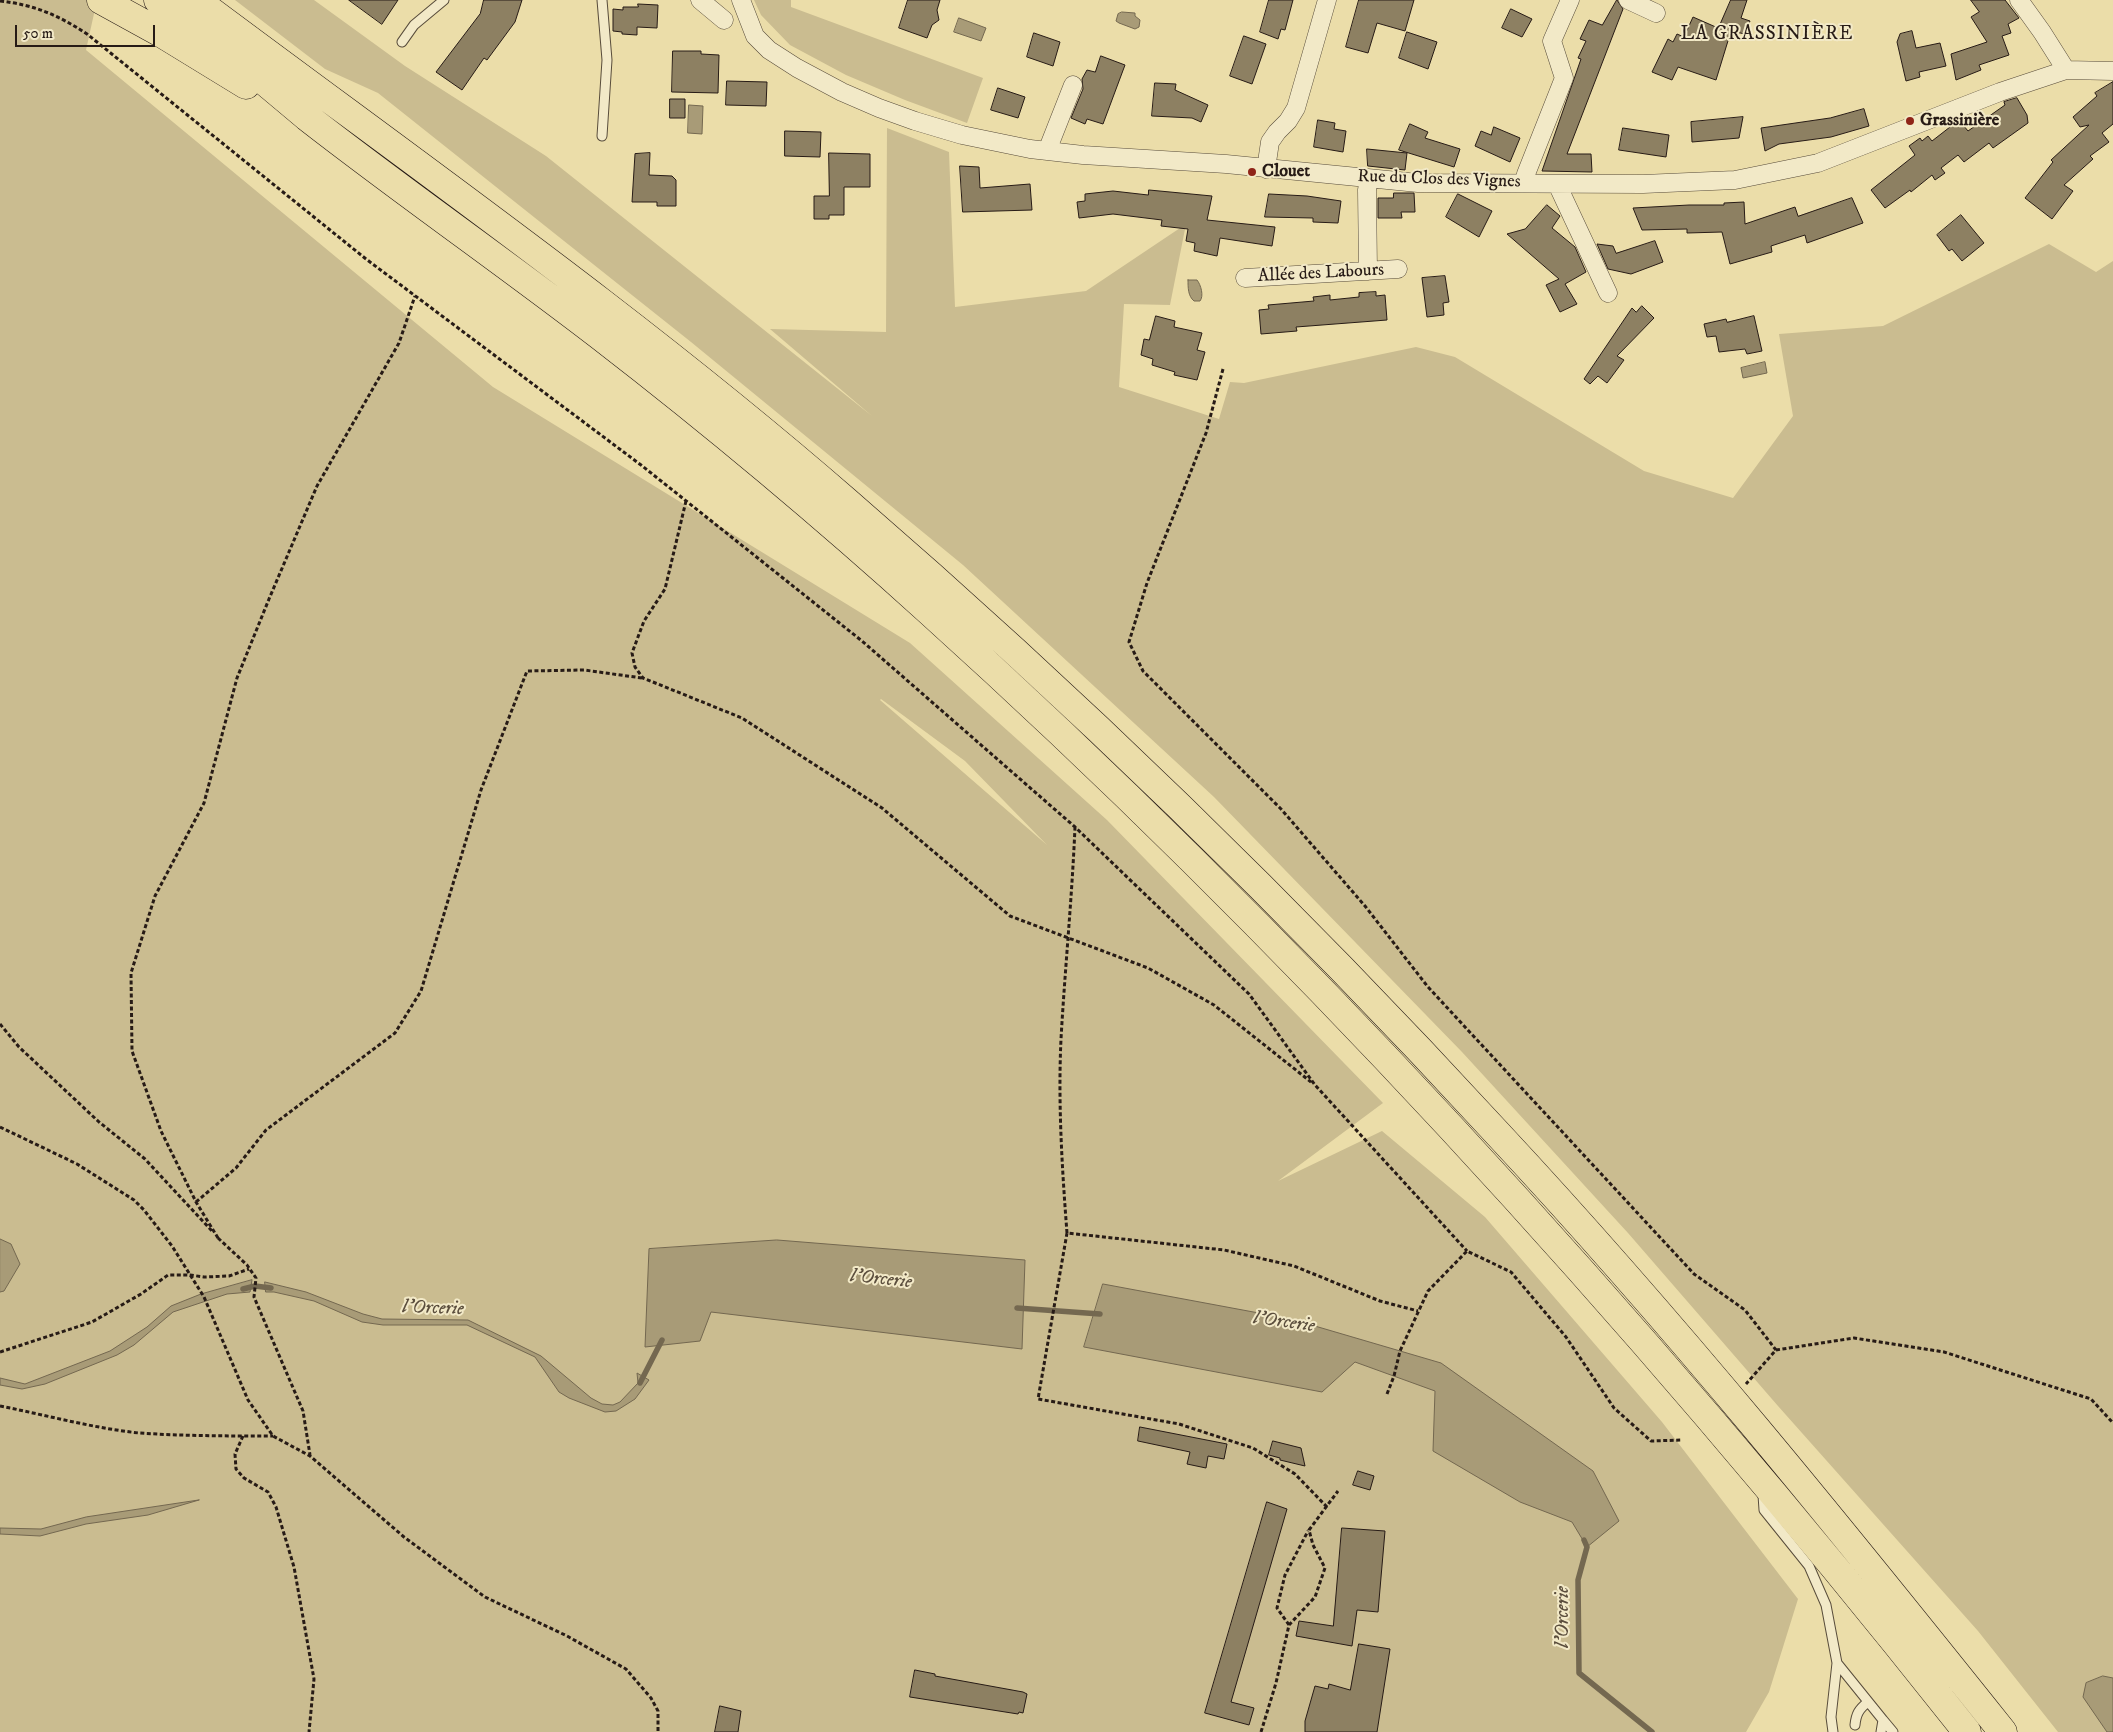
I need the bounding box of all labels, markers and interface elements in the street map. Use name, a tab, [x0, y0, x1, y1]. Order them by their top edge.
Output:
scale bar	[18, 15, 158, 47]
text: 50 m	[23, 24, 53, 43]
district label: LA GRASSINIÈRE	[1679, 24, 1855, 46]
place label: Grassinière	[1920, 110, 1999, 132]
marker: Grassinière	[1904, 115, 1916, 127]
place label: Clouet	[1262, 161, 1310, 183]
marker: Clouet	[1246, 166, 1258, 178]
street label: Rue du Clos des Vignes	[1357, 166, 1521, 194]
street label: Allée des Labours	[1257, 260, 1385, 288]
water label: l'Orcerie	[849, 1265, 913, 1295]
water label: l'Orcerie	[402, 1297, 464, 1321]
water label: l'Orcerie	[1252, 1307, 1316, 1339]
water label: l'Orcerie	[1553, 1586, 1575, 1648]

